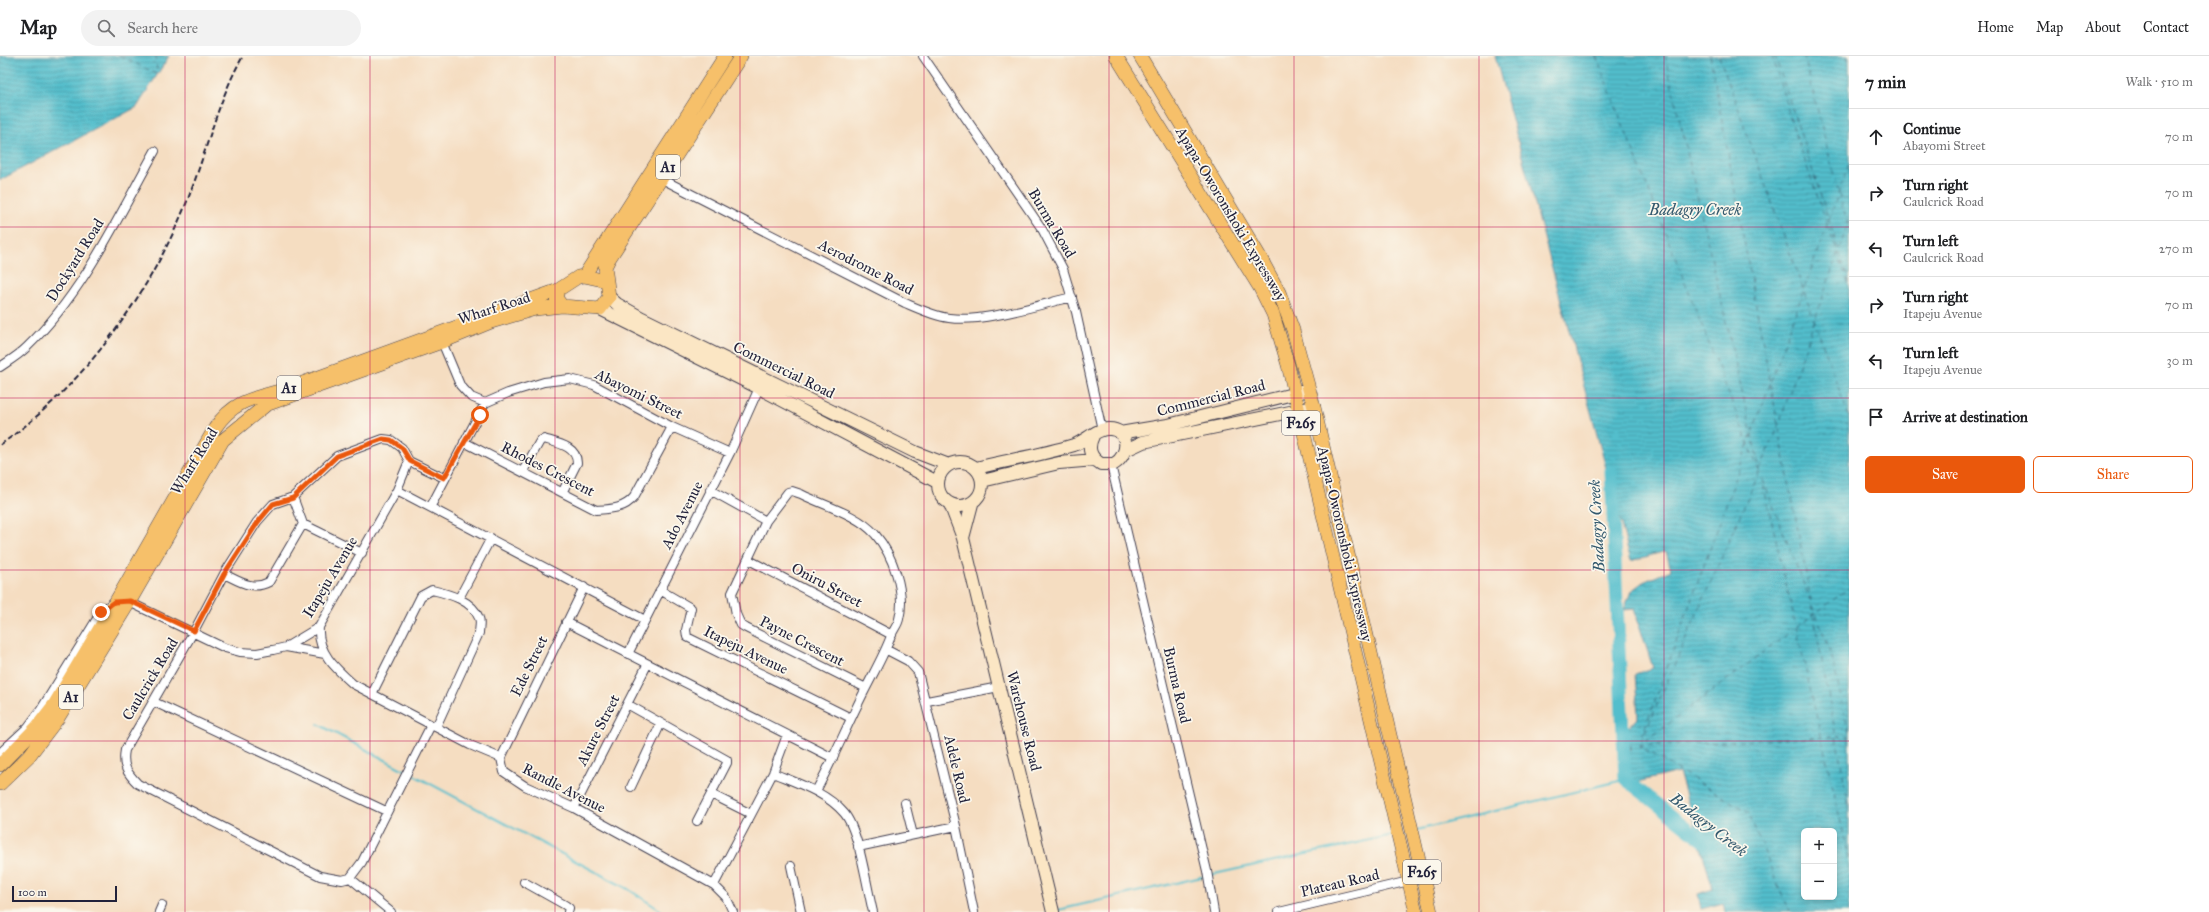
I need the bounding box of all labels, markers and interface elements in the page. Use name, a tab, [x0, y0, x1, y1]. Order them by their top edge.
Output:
search box	[81, 10, 361, 46]
text: Map	[20, 16, 57, 39]
icon: search	[95, 17, 117, 39]
text: Search here	[127, 19, 198, 37]
text: Home	[1977, 19, 2014, 36]
text: Map	[2036, 19, 2063, 36]
text: About	[2085, 19, 2121, 36]
text: Contact	[2143, 19, 2189, 36]
text: 7 min	[1865, 72, 1906, 93]
text: Walk · 510 m	[2125, 74, 2193, 90]
text: Continue	[1903, 120, 1961, 138]
street label: Apapa-Oworonshoki Expressway	[1171, 123, 1291, 305]
icon: ahead	[1865, 126, 1887, 148]
text: 70 m	[2165, 129, 2193, 145]
text: Abayomi Street	[1903, 138, 1986, 154]
road number: A1	[656, 155, 680, 179]
text: Turn right	[1903, 176, 1968, 194]
icon: right	[1865, 182, 1887, 204]
street label: Burma Road	[1024, 185, 1080, 261]
text: 70 m	[2165, 185, 2193, 201]
text: Caulcrick Road	[1903, 194, 1984, 210]
water label: Badagry Creek	[1648, 200, 1741, 219]
street label: Dockyard Road	[42, 215, 108, 305]
text: Turn left	[1903, 232, 1959, 250]
street label: Aerodrome Road	[815, 235, 917, 299]
icon: left	[1865, 238, 1887, 260]
text: 270 m	[2159, 241, 2193, 257]
text: Caulcrick Road	[1903, 250, 1984, 266]
street label: Wharf Road	[456, 288, 533, 328]
text: Turn right	[1903, 288, 1968, 306]
icon: right	[1865, 294, 1887, 316]
text: 70 m	[2165, 297, 2193, 313]
text: Itapeju Avenue	[1903, 306, 1982, 322]
street label: Commercial Road	[730, 338, 838, 403]
text: Turn left	[1903, 344, 1959, 362]
icon: left	[1865, 350, 1887, 372]
text: 30 m	[2167, 353, 2193, 369]
text: Itapeju Avenue	[1903, 362, 1982, 378]
street label: Abayomi Street	[591, 365, 686, 423]
road number: A1	[277, 376, 301, 400]
street label: Commercial Road	[1155, 376, 1267, 420]
route start	[471, 406, 489, 424]
icon: arrive	[1865, 406, 1887, 428]
text: Arrive at destination	[1903, 408, 2028, 426]
road number: F265	[1282, 411, 1320, 435]
street label: Wharf Road	[167, 424, 222, 498]
street label: Rhodes Crescent	[498, 438, 598, 501]
street label: Apapa-Oworonshoki Expressway	[1313, 443, 1377, 645]
button: Save	[1865, 456, 2025, 493]
button: Share	[2033, 456, 2193, 493]
street label: Ado Avenue	[657, 478, 707, 553]
water label: Badagry Creek	[1585, 479, 1608, 574]
street label: Itapeju Avenue	[299, 533, 361, 621]
street label: Oniru Street	[788, 559, 866, 612]
route end	[92, 603, 110, 621]
street label: Payne Crescent	[757, 612, 848, 670]
street label: Itapeju Avenue	[701, 622, 791, 678]
street label: Ede Street	[507, 632, 552, 699]
street label: Caulcrick Road	[118, 634, 182, 724]
street label: Burma Road	[1159, 645, 1195, 725]
street label: Warehouse Road	[1003, 669, 1045, 773]
road number: A1	[59, 685, 83, 709]
street label: Akure Street	[572, 691, 624, 769]
street label: Adele Road	[940, 732, 974, 805]
street label: Randle Avenue	[519, 759, 609, 817]
water label: Badagry Creek	[1666, 788, 1751, 860]
map controls	[1801, 828, 1837, 900]
button: +	[1801, 828, 1837, 864]
road number: F265	[1403, 860, 1441, 884]
button: −	[1801, 864, 1837, 900]
street label: Plateau Road	[1299, 865, 1381, 901]
scale bar	[12, 884, 117, 903]
text: 100 m	[18, 886, 47, 899]

